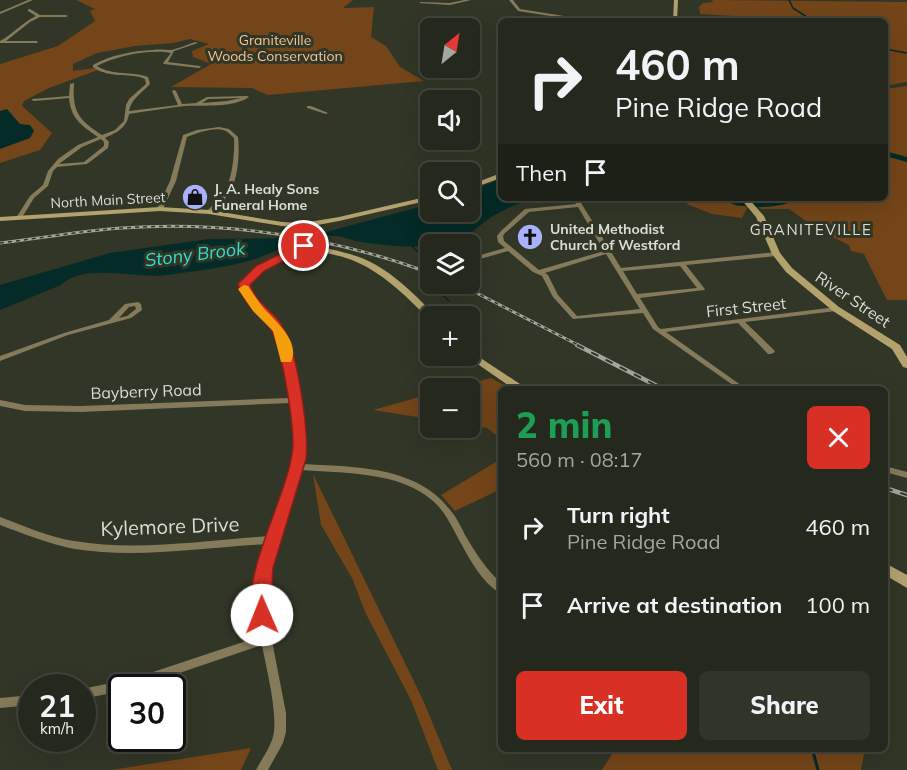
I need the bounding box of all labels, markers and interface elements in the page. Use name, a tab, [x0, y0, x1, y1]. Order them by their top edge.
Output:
north arrow	[420, 18, 480, 78]
map controls	[420, 18, 480, 438]
park label: Graniteville Woods Conservation	[207, 31, 343, 65]
text: 460 m	[615, 38, 740, 91]
icon: right	[516, 42, 594, 120]
button: sound	[420, 90, 480, 150]
text: Pine Ridge Road	[615, 90, 822, 124]
icon: arrive	[579, 156, 612, 189]
text: Then	[516, 159, 567, 187]
button: search	[420, 162, 480, 222]
place label: J. A. Healy Sons Funeral Home	[214, 180, 319, 214]
shop icon: J. A. Healy Sons Funeral Home	[180, 182, 210, 212]
street label: North Main Street	[50, 188, 166, 212]
pin	[278, 220, 329, 271]
place label: United Methodist Church of Westford	[550, 220, 680, 254]
district label: GRANITEVILLE	[750, 220, 872, 239]
church icon: United Methodist Church of Westford	[515, 222, 545, 252]
icon: arrive	[287, 229, 320, 262]
button: layers	[420, 234, 480, 294]
water label: Stony Brook	[144, 236, 247, 272]
street label: River Street	[812, 267, 895, 332]
street label: First Street	[705, 293, 787, 321]
button: +	[420, 306, 480, 366]
button: −	[420, 378, 480, 438]
street label: Bayberry Road	[90, 379, 202, 403]
text: 2 min	[516, 402, 612, 447]
button: close	[807, 406, 870, 469]
text: 560 m · 08:17	[516, 447, 642, 472]
text: Turn right	[567, 501, 670, 529]
street label: Kylemore Drive	[100, 511, 240, 541]
icon: right	[516, 511, 549, 544]
text: 460 m	[805, 513, 870, 541]
text: Pine Ridge Road	[567, 529, 720, 554]
position arrow	[230, 583, 294, 647]
icon: arrive	[516, 589, 549, 622]
text: Arrive at destination	[567, 591, 782, 619]
text: 100 m	[805, 591, 870, 619]
button: Exit	[516, 671, 687, 740]
button: Share	[699, 671, 870, 740]
speed limit sign: 30	[108, 674, 186, 752]
text: 21	[39, 687, 75, 725]
text: km/h	[40, 719, 74, 738]

